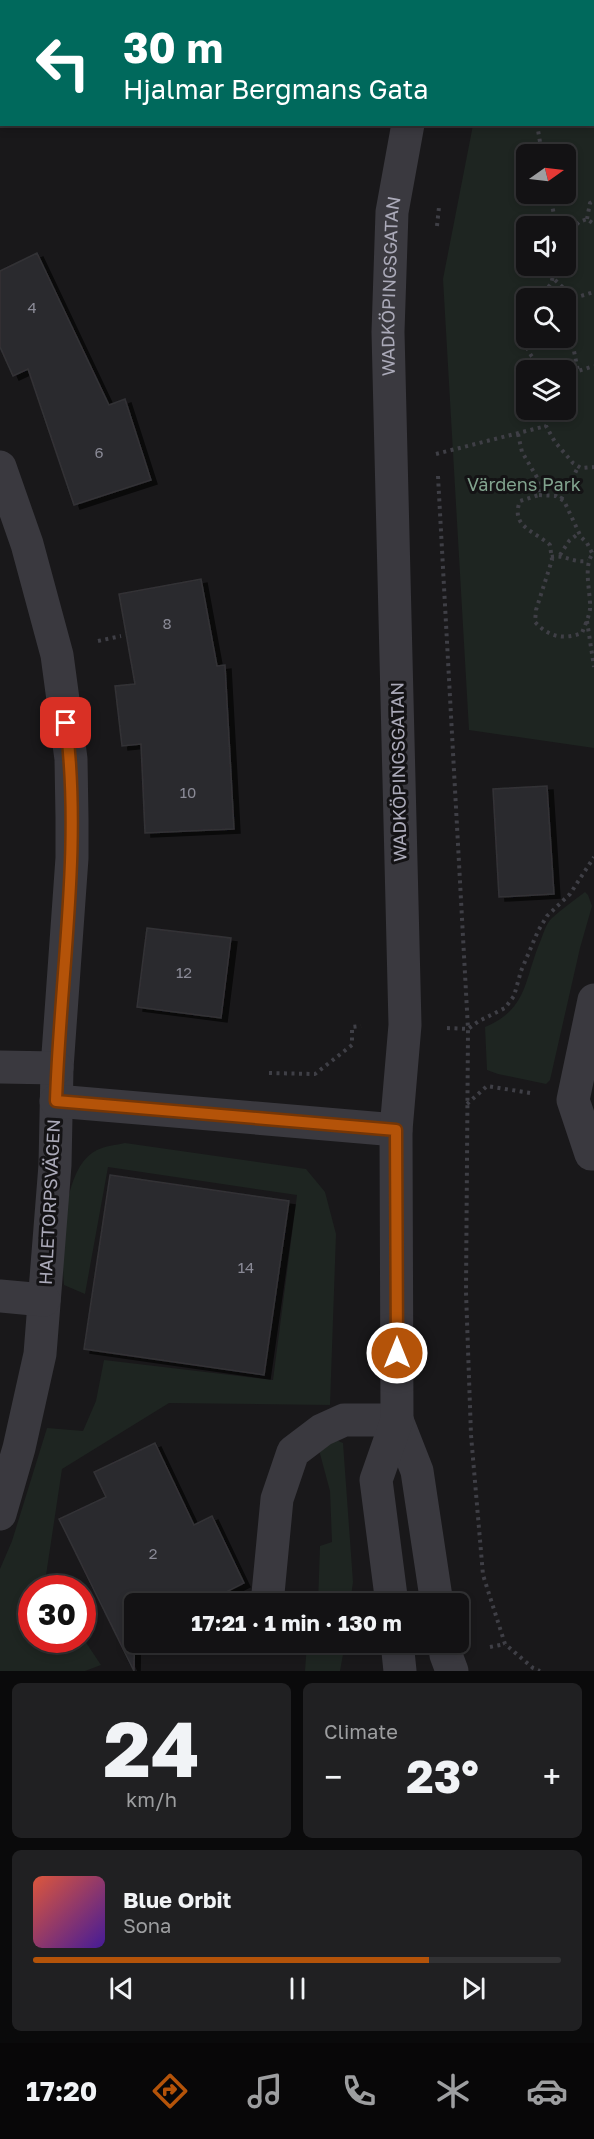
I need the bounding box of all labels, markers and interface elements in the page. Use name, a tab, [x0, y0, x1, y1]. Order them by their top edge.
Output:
text: 30 m	[123, 22, 223, 72]
icon: left	[24, 24, 102, 102]
text: Hjalmar Bergmans Gata	[123, 73, 429, 105]
north arrow	[516, 144, 576, 204]
map controls	[516, 144, 576, 420]
street label: WADKÖPINGSGATAN	[376, 194, 405, 377]
button: sound	[516, 216, 576, 276]
button: search	[516, 288, 576, 348]
house number: 4	[27, 298, 37, 316]
button: layers	[516, 360, 576, 420]
house number: 6	[94, 443, 104, 461]
park label: Värdens Park	[467, 473, 581, 495]
house number: 8	[162, 614, 172, 632]
street label: WADKÖPINGSGATAN	[385, 682, 411, 862]
pin	[40, 697, 91, 748]
icon: arrive	[49, 706, 82, 739]
house number: 10	[180, 783, 196, 801]
house number: 12	[176, 963, 192, 981]
street label: HALETORPSVÄGEN	[34, 1118, 64, 1285]
house number: 14	[238, 1258, 254, 1276]
position arrow	[365, 1321, 429, 1385]
house number: 2	[149, 1544, 157, 1562]
speed limit sign: 30	[18, 1575, 96, 1653]
text: 17:21 · 1 min · 130 m	[191, 1609, 402, 1636]
text: 24	[103, 1701, 200, 1794]
text: Climate	[324, 1719, 398, 1743]
text: 23°	[406, 1749, 479, 1803]
text: −	[324, 1757, 342, 1796]
text: +	[543, 1757, 561, 1796]
text: km/h	[126, 1787, 177, 1811]
text: Blue Orbit	[123, 1886, 231, 1913]
text: Sona	[123, 1913, 171, 1937]
icon: previous	[105, 1972, 138, 2005]
icon: pause	[281, 1972, 314, 2005]
icon: next	[457, 1972, 490, 2005]
icon: directions	[149, 2070, 191, 2112]
icon: music	[244, 2070, 286, 2112]
icon: phone	[338, 2070, 380, 2112]
icon: climate	[432, 2070, 474, 2112]
icon: car	[526, 2070, 568, 2112]
text: 17:20	[26, 2075, 97, 2107]

